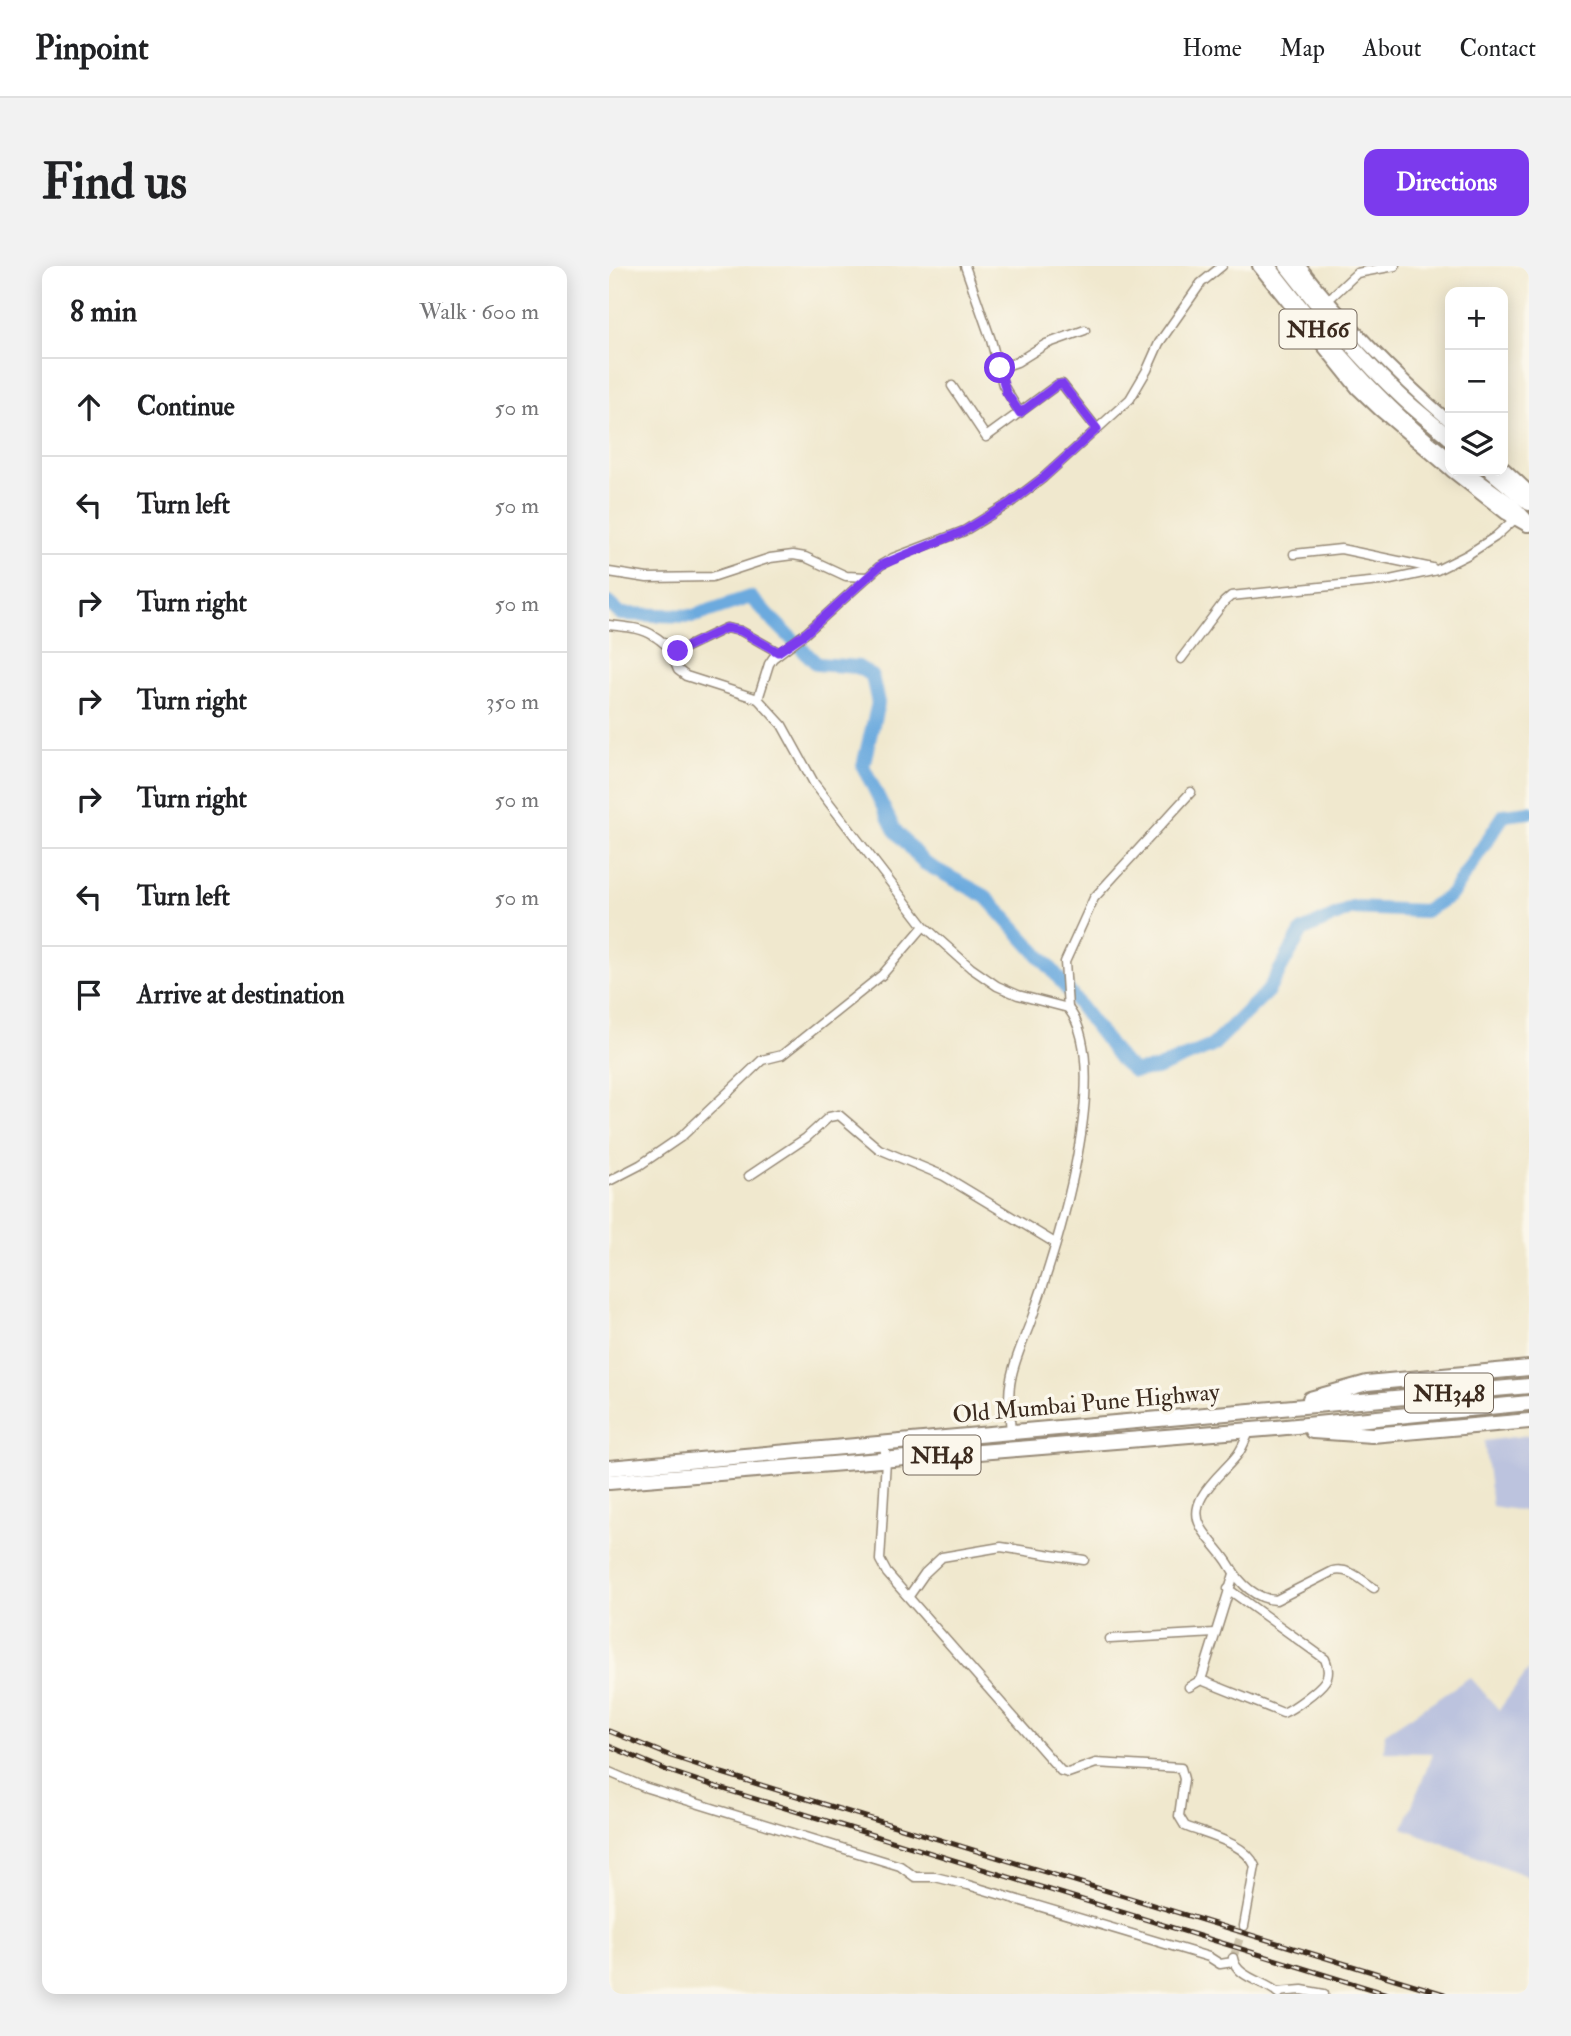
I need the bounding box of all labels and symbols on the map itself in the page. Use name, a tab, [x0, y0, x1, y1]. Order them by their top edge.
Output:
road number: NH66	[1279, 310, 1357, 348]
route start	[984, 352, 1015, 383]
route end	[662, 635, 693, 666]
road number: NH348	[1405, 1374, 1493, 1412]
street label: Old Mumbai Pune Highway	[951, 1376, 1221, 1431]
road number: NH48	[903, 1436, 981, 1474]

